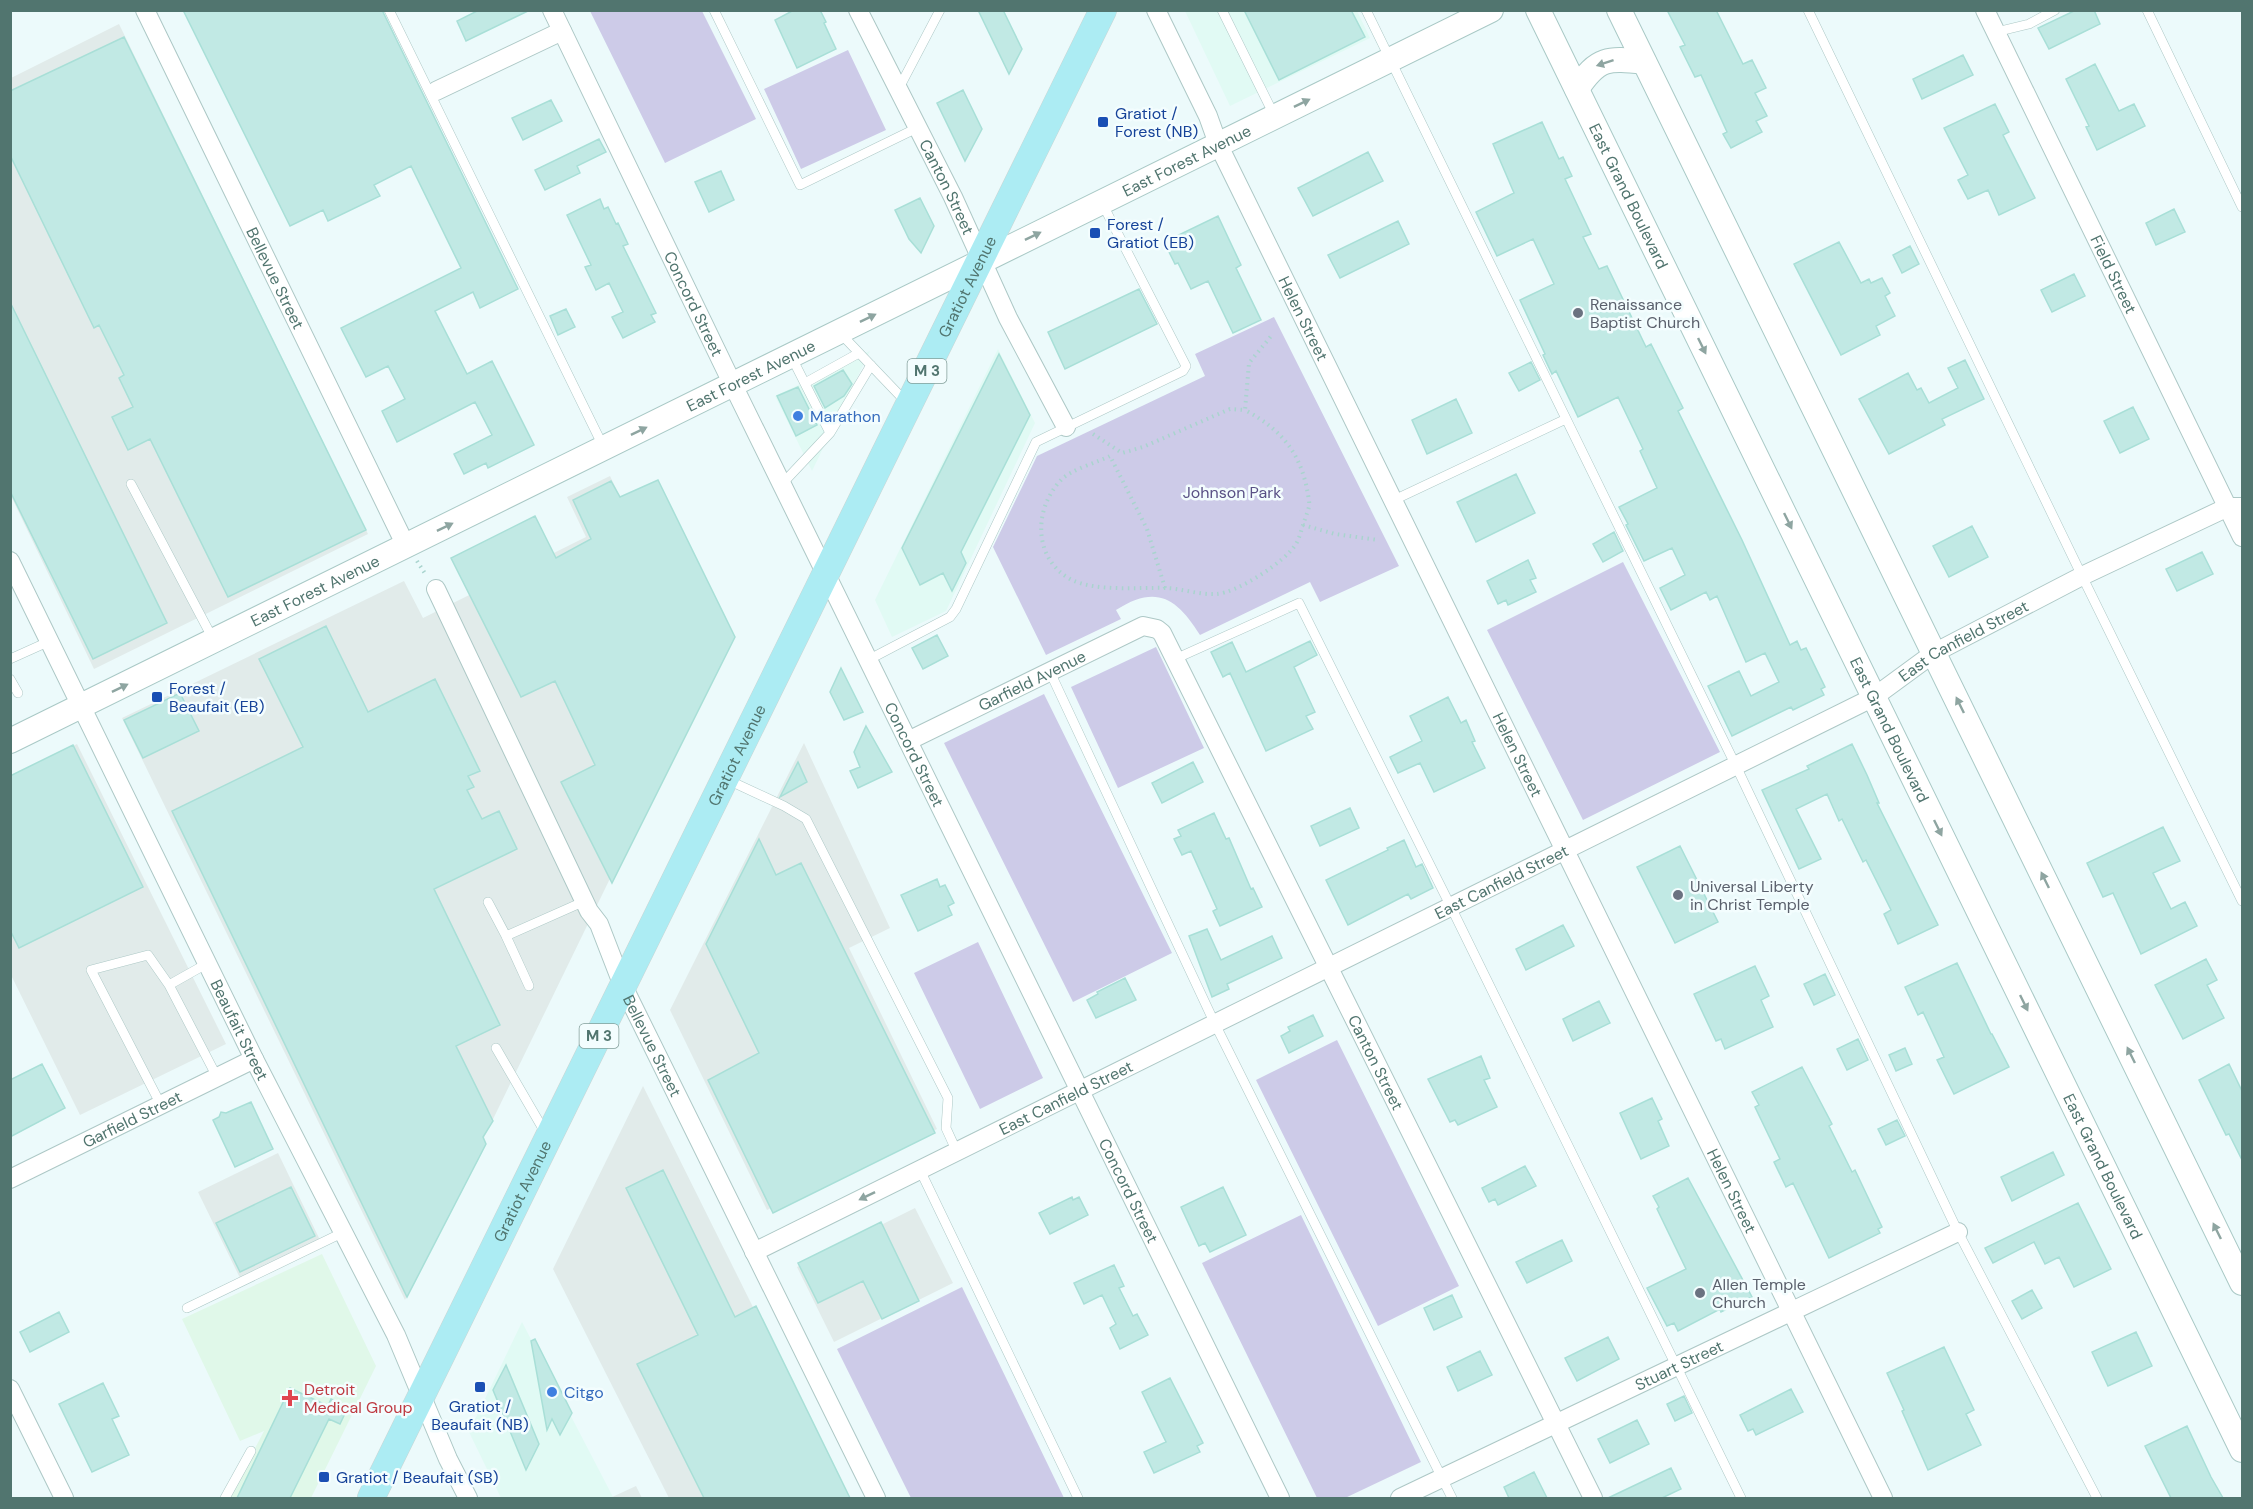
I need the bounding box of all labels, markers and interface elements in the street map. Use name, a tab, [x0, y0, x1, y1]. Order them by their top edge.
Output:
one-way arrow	[1596, 59, 1614, 69]
one-way arrow	[1294, 99, 1311, 108]
place label: Gratiot / Forest (NB)	[1115, 103, 1198, 142]
marker: Gratiot / Forest (NB)	[1096, 115, 1110, 129]
street label: East Forest Avenue	[1119, 120, 1255, 201]
street label: East Grand Boulevard	[1584, 120, 1673, 272]
street label: Canton Street	[914, 136, 979, 238]
place label: Forest / Gratiot (EB)	[1107, 214, 1194, 253]
street label: Bellevue Street	[241, 224, 309, 333]
marker: Forest / Gratiot (EB)	[1088, 226, 1102, 240]
one-way arrow	[1025, 232, 1042, 241]
street label: Field Street	[2085, 232, 2141, 317]
street label: Gratiot Avenue	[933, 233, 1001, 341]
street label: Concord Street	[659, 248, 728, 360]
street label: Helen Street	[1274, 273, 1333, 364]
place label: Renaissance Baptist Church	[1590, 294, 1700, 333]
marker: Renaissance Baptist Church	[1571, 306, 1585, 320]
one-way arrow	[859, 313, 876, 323]
street label: East Forest Avenue	[683, 335, 819, 416]
one-way arrow	[1697, 337, 1707, 355]
road number: M 3	[908, 359, 946, 383]
place label: Marathon	[810, 406, 881, 427]
marker: Marathon	[791, 409, 805, 423]
one-way arrow	[630, 427, 647, 436]
park label: Johnson Park	[1183, 482, 1281, 503]
one-way arrow	[1783, 513, 1793, 530]
one-way arrow	[437, 522, 454, 532]
street label: East Forest Avenue	[247, 550, 383, 632]
street label: East Canfield Street	[1894, 596, 2032, 687]
street label: Garfield Avenue	[975, 646, 1089, 716]
street label: East Grand Boulevard	[1845, 654, 1934, 806]
place label: Forest / Beaufait (EB)	[169, 678, 264, 717]
one-way arrow	[111, 683, 128, 692]
marker: Forest / Beaufait (EB)	[150, 690, 164, 704]
one-way arrow	[1955, 697, 1964, 714]
street label: Concord Street	[880, 699, 949, 810]
street label: Gratiot Avenue	[703, 701, 771, 810]
street label: Helen Street	[1488, 709, 1547, 800]
one-way arrow	[1934, 820, 1943, 837]
street label: East Canfield Street	[1431, 840, 1572, 924]
one-way arrow	[2041, 872, 2050, 889]
place label: Universal Liberty in Christ Temple	[1690, 876, 1814, 915]
marker: Universal Liberty in Christ Temple	[1671, 888, 1685, 902]
street label: Beaufait Street	[206, 976, 273, 1084]
street label: Bellevue Street	[618, 992, 686, 1100]
one-way arrow	[2019, 995, 2029, 1012]
street label: Canton Street	[1343, 1011, 1408, 1114]
road number: M 3	[580, 1024, 618, 1048]
one-way arrow	[2127, 1047, 2136, 1064]
street label: East Canfield Street	[996, 1056, 1136, 1140]
street label: Garfield Street	[79, 1086, 185, 1153]
street label: East Grand Boulevard	[2058, 1090, 2147, 1243]
street label: Concord Street	[1094, 1135, 1163, 1247]
street label: Gratiot Avenue	[489, 1137, 556, 1246]
street label: Helen Street	[1702, 1145, 1761, 1237]
one-way arrow	[859, 1191, 876, 1201]
one-way arrow	[2212, 1222, 2221, 1239]
place label: Allen Temple Church	[1712, 1274, 1806, 1313]
marker: Allen Temple Church	[1693, 1286, 1707, 1300]
street label: Stuart Street	[1632, 1336, 1727, 1395]
place label: Detroit Medical Group	[304, 1379, 413, 1418]
marker: Gratiot / Beaufait (NB)	[473, 1380, 487, 1394]
place label: Citgo	[564, 1382, 604, 1403]
marker: Citgo	[545, 1385, 559, 1399]
marker: Detroit Medical Group	[281, 1389, 299, 1407]
place label: Gratiot / Beaufait (NB)	[431, 1396, 529, 1435]
place label: Gratiot / Beaufait (SB)	[336, 1467, 499, 1488]
marker: Gratiot / Beaufait (SB)	[317, 1470, 331, 1484]

